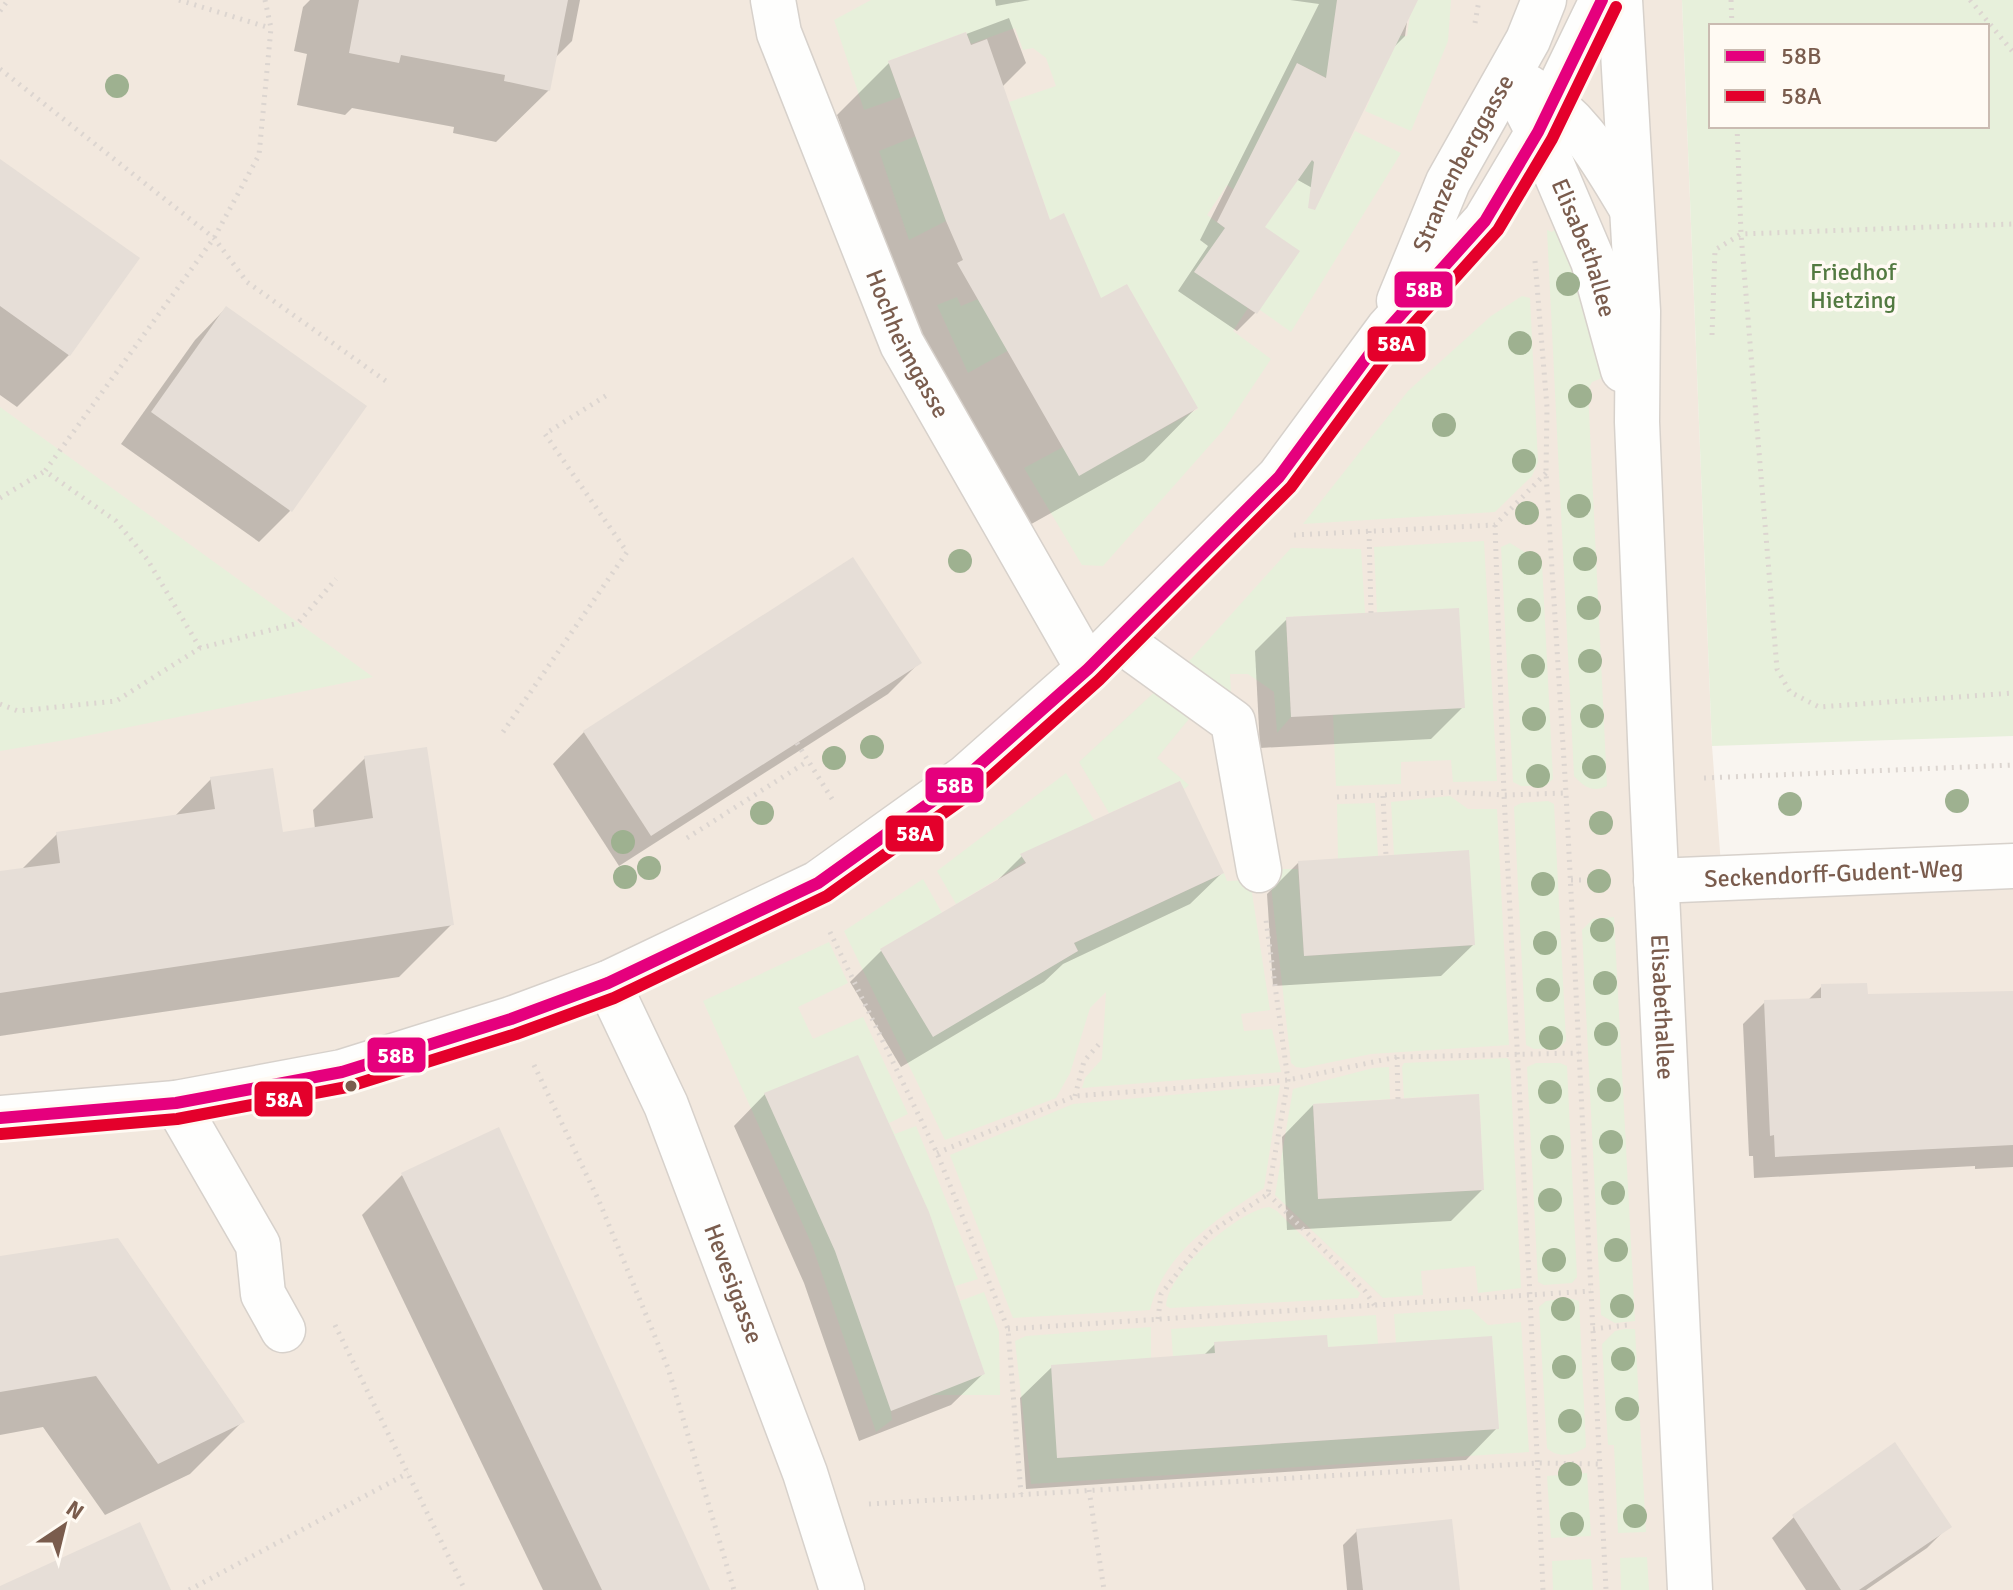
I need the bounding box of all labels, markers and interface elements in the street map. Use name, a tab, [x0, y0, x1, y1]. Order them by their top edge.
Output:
legend	[1709, 24, 1989, 128]
text: 58B	[1781, 41, 1821, 71]
street label: Stranzenberggasse	[1406, 69, 1520, 256]
text: 58A	[1781, 81, 1822, 111]
street label: Elisabethallee	[1545, 174, 1623, 320]
park label: Friedhof Hietzing	[1810, 257, 1897, 315]
street label: Hochheimgasse	[859, 265, 956, 423]
line badge: 58B	[1393, 270, 1454, 309]
text: 58B	[1405, 276, 1443, 303]
line badge: 58A	[1366, 325, 1427, 363]
text: 58A	[1377, 330, 1415, 357]
line badge: 58B	[924, 766, 985, 804]
text: 58B	[936, 772, 974, 799]
line badge: 58A	[884, 814, 945, 853]
text: 58A	[896, 820, 934, 847]
street label: Seckendorff-Gudent-Weg	[1704, 853, 1964, 894]
street label: Elisabethallee	[1644, 933, 1681, 1080]
line badge: 58B	[366, 1036, 427, 1074]
text: 58B	[377, 1042, 415, 1069]
unlabelled marker	[343, 1078, 359, 1094]
line badge: 58A	[253, 1080, 314, 1118]
text: 58A	[265, 1086, 303, 1113]
street label: Hevesigasse	[697, 1220, 770, 1348]
north arrow	[24, 1486, 104, 1566]
text: N	[61, 1495, 89, 1525]

